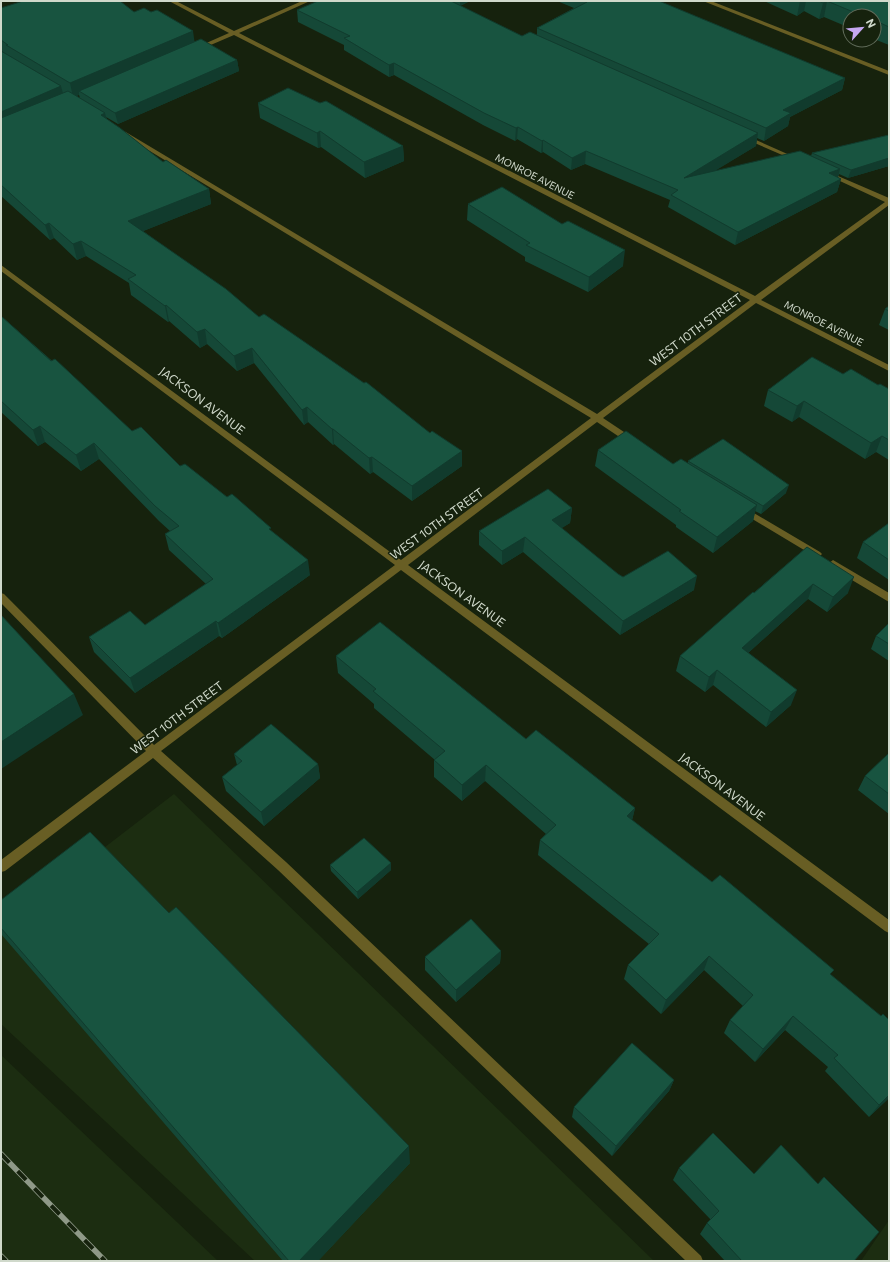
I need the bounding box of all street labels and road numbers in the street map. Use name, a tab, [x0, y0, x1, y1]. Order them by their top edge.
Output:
street label: MONROE AVENUE	[493, 151, 577, 201]
street label: WEST 10TH STREET	[646, 290, 745, 369]
street label: MONROE AVENUE	[782, 298, 866, 348]
street label: JACKSON AVENUE	[156, 363, 248, 438]
street label: WEST 10TH STREET	[387, 484, 486, 562]
street label: JACKSON AVENUE	[416, 557, 509, 630]
street label: WEST 10TH STREET	[127, 678, 226, 757]
street label: JACKSON AVENUE	[676, 749, 768, 824]

